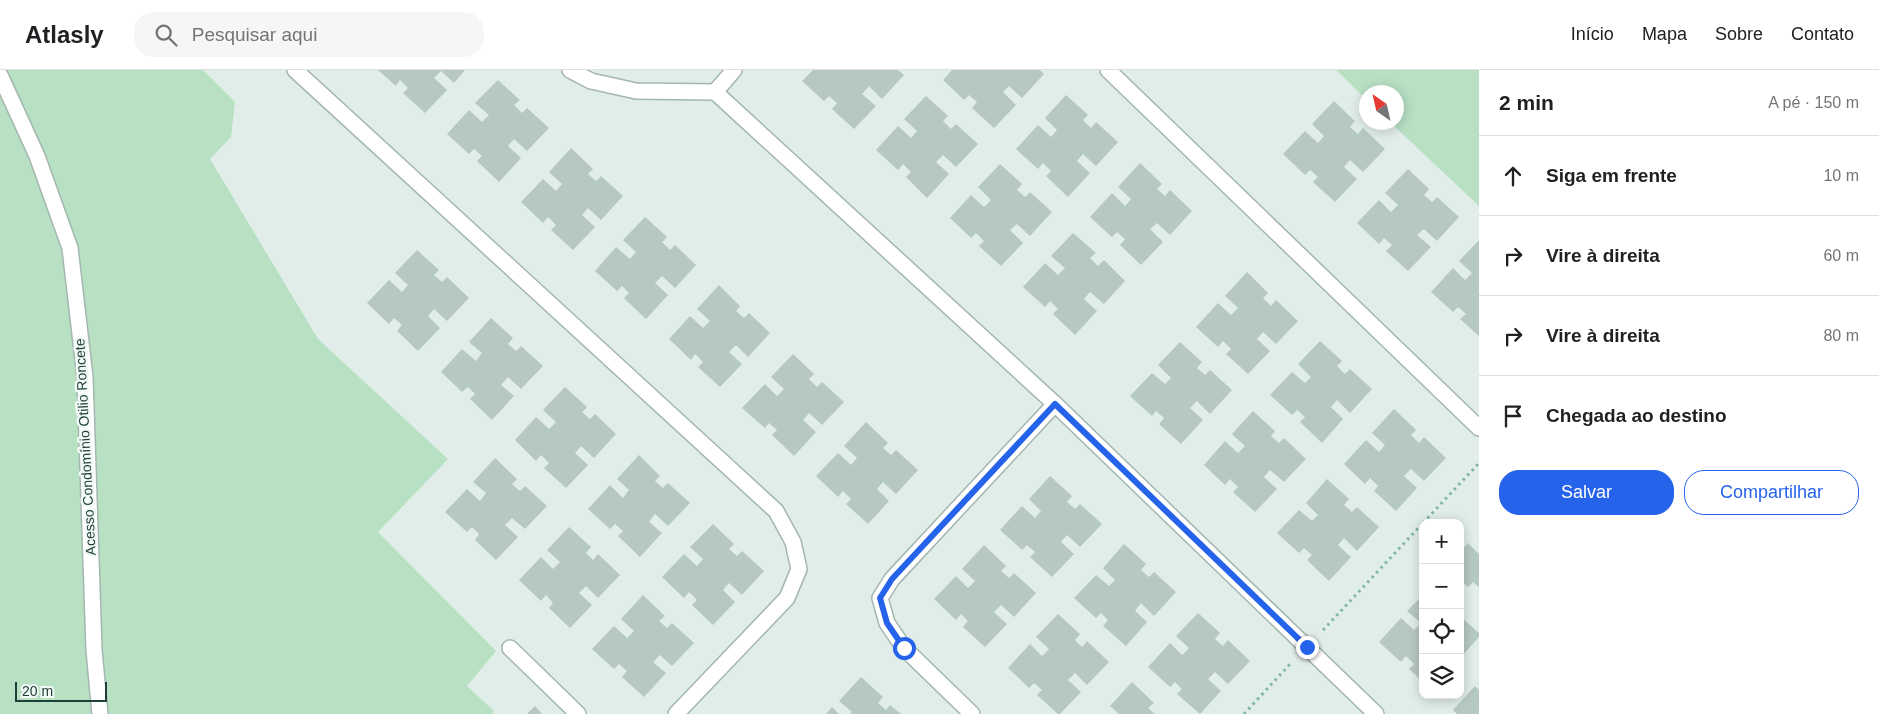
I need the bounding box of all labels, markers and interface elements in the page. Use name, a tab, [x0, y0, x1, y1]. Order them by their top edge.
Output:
search box	[134, 12, 484, 57]
text: Atlasly	[25, 21, 104, 48]
icon: search	[152, 21, 180, 49]
text: Pesquisar aqui	[192, 24, 317, 45]
text: Início	[1571, 24, 1614, 44]
text: Mapa	[1642, 24, 1687, 44]
text: Sobre	[1715, 24, 1763, 44]
text: Contato	[1791, 24, 1854, 44]
north arrow	[1359, 85, 1404, 130]
text: 2 min	[1499, 91, 1554, 114]
text: A pé · 150 m	[1768, 94, 1859, 111]
icon: ahead	[1499, 162, 1527, 190]
text: Siga em frente	[1546, 165, 1677, 186]
text: 10 m	[1823, 167, 1859, 184]
icon: right	[1499, 242, 1527, 270]
text: Vire à direita	[1546, 245, 1660, 266]
text: 60 m	[1823, 247, 1859, 264]
icon: right	[1499, 322, 1527, 350]
text: Vire à direita	[1546, 325, 1660, 346]
text: 80 m	[1823, 327, 1859, 344]
street label: Acesso Condomínio Otilio Roncete	[71, 338, 99, 556]
icon: arrive	[1499, 402, 1527, 430]
text: Chegada ao destino	[1546, 405, 1727, 426]
button: Salvar	[1499, 470, 1674, 515]
button: Compartilhar	[1684, 470, 1859, 515]
map controls	[1419, 519, 1464, 699]
button: +	[1419, 519, 1464, 564]
button: −	[1419, 564, 1464, 609]
button: locate	[1419, 609, 1464, 654]
route end	[1296, 636, 1319, 659]
route start	[893, 637, 916, 660]
button: layers	[1419, 654, 1464, 699]
scale bar	[15, 679, 108, 702]
text: 20 m	[22, 683, 53, 699]

